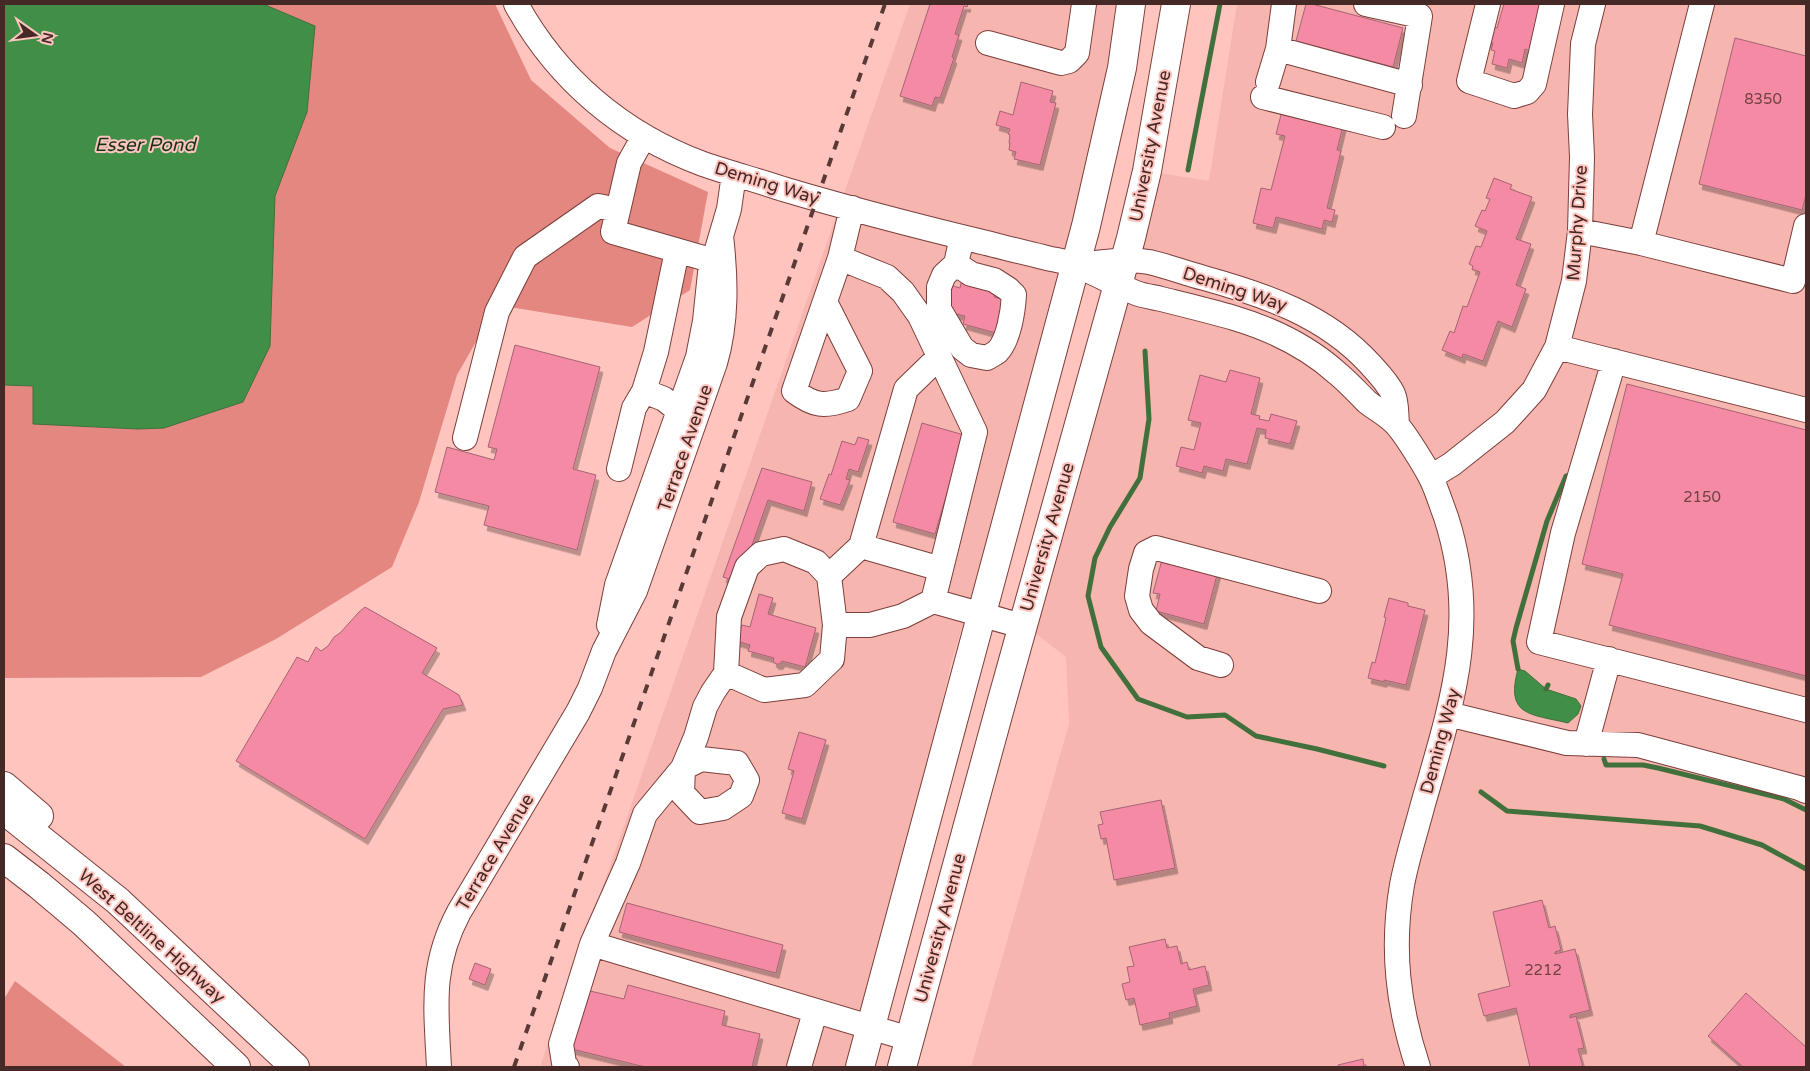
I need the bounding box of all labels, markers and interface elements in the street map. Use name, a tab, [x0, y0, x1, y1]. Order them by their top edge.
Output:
north arrow	[10, 10, 60, 60]
text: N	[38, 31, 57, 46]
street label: University Avenue	[1125, 68, 1175, 224]
house number: 8350	[1744, 90, 1782, 108]
water label: Esser Pond	[95, 134, 197, 156]
street label: Deming Way	[712, 157, 822, 209]
street label: Murphy Drive	[1562, 164, 1592, 282]
street label: Deming Way	[1180, 262, 1290, 316]
street label: Terrace Avenue	[653, 382, 717, 514]
street label: University Avenue	[1015, 460, 1079, 614]
house number: 2150	[1683, 488, 1721, 506]
street label: Deming Way	[1415, 685, 1465, 796]
street label: Terrace Avenue	[451, 789, 539, 915]
street label: University Avenue	[909, 851, 971, 1005]
street label: West Beltline Highway	[74, 864, 230, 1008]
house number: 2212	[1524, 961, 1562, 979]

